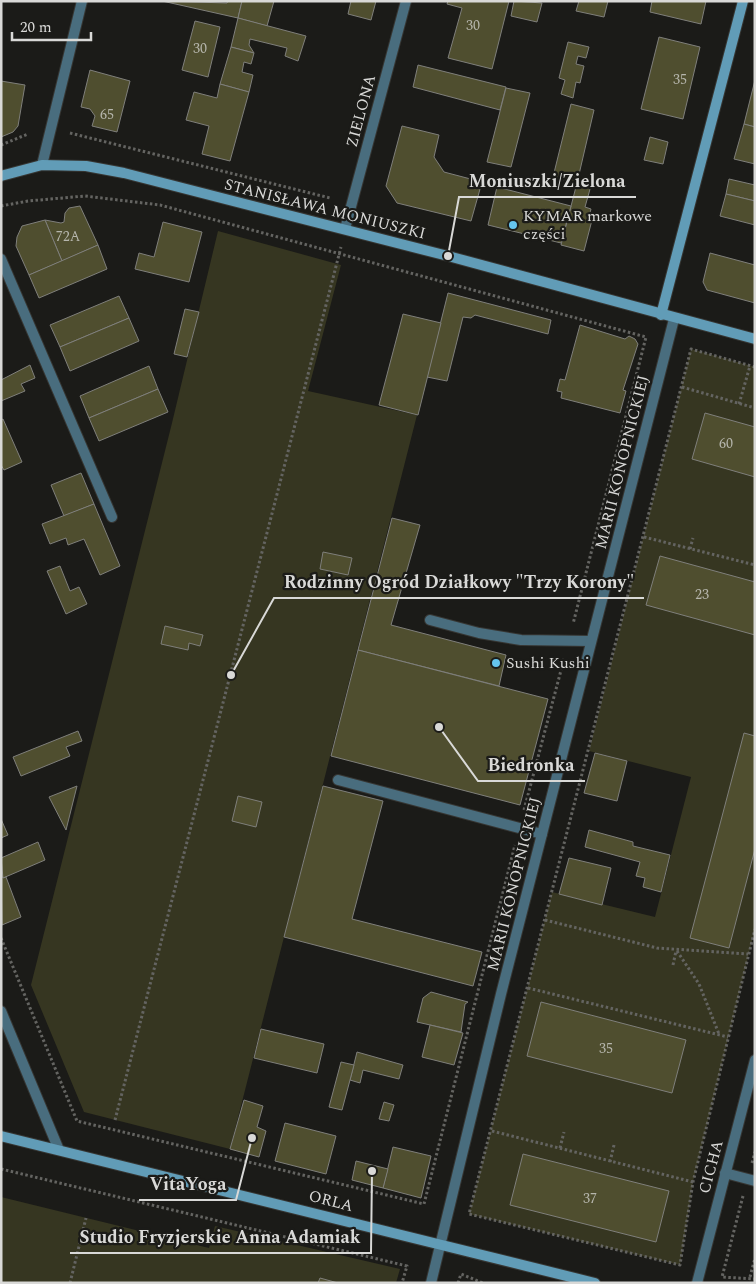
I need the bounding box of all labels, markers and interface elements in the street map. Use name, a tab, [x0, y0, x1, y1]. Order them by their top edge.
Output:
scale bar	[12, 10, 91, 42]
house number: 30	[466, 15, 480, 36]
text: 20 m	[20, 16, 52, 39]
house number: 30	[193, 38, 207, 59]
house number: 35	[673, 69, 687, 90]
street label: ZIELONA	[340, 72, 382, 150]
house number: 65	[100, 104, 114, 125]
callout: Moniuszki/Zielona	[459, 164, 636, 197]
text: Moniuszki/Zielona	[468, 168, 626, 195]
street label: STANISŁAWA MONIUSZKI	[222, 172, 428, 246]
place label: KYMAR markowe części	[523, 204, 652, 246]
marker: KYMAR markowe części	[507, 219, 519, 231]
house number: 72A	[56, 226, 81, 247]
street label: MARII KONOPNICKIEJ	[589, 372, 655, 552]
house number: 60	[719, 433, 733, 454]
callout: Rodzinny Ogród Działkowy "Trzy Korony"	[274, 565, 644, 598]
text: Rodzinny Ogród Działkowy "Trzy Korony"	[284, 569, 634, 596]
house number: 23	[695, 584, 709, 605]
place label: Sushi Kushi	[506, 651, 590, 675]
marker: Sushi Kushi	[490, 657, 502, 669]
callout: Biedronka	[478, 748, 585, 781]
text: Biedronka	[488, 752, 575, 779]
street label: MARII KONOPNICKIEJ	[481, 794, 547, 974]
house number: 35	[599, 1038, 613, 1059]
street label: CICHA	[692, 1138, 730, 1196]
callout: VitaYoga	[139, 1167, 236, 1200]
text: VitaYoga	[150, 1171, 227, 1198]
street label: ORLA	[306, 1184, 356, 1218]
house number: 37	[583, 1188, 597, 1209]
callout: Studio Fryzjerskie Anna Adamiak	[70, 1220, 371, 1253]
text: Studio Fryzjerskie Anna Adamiak	[79, 1224, 361, 1251]

